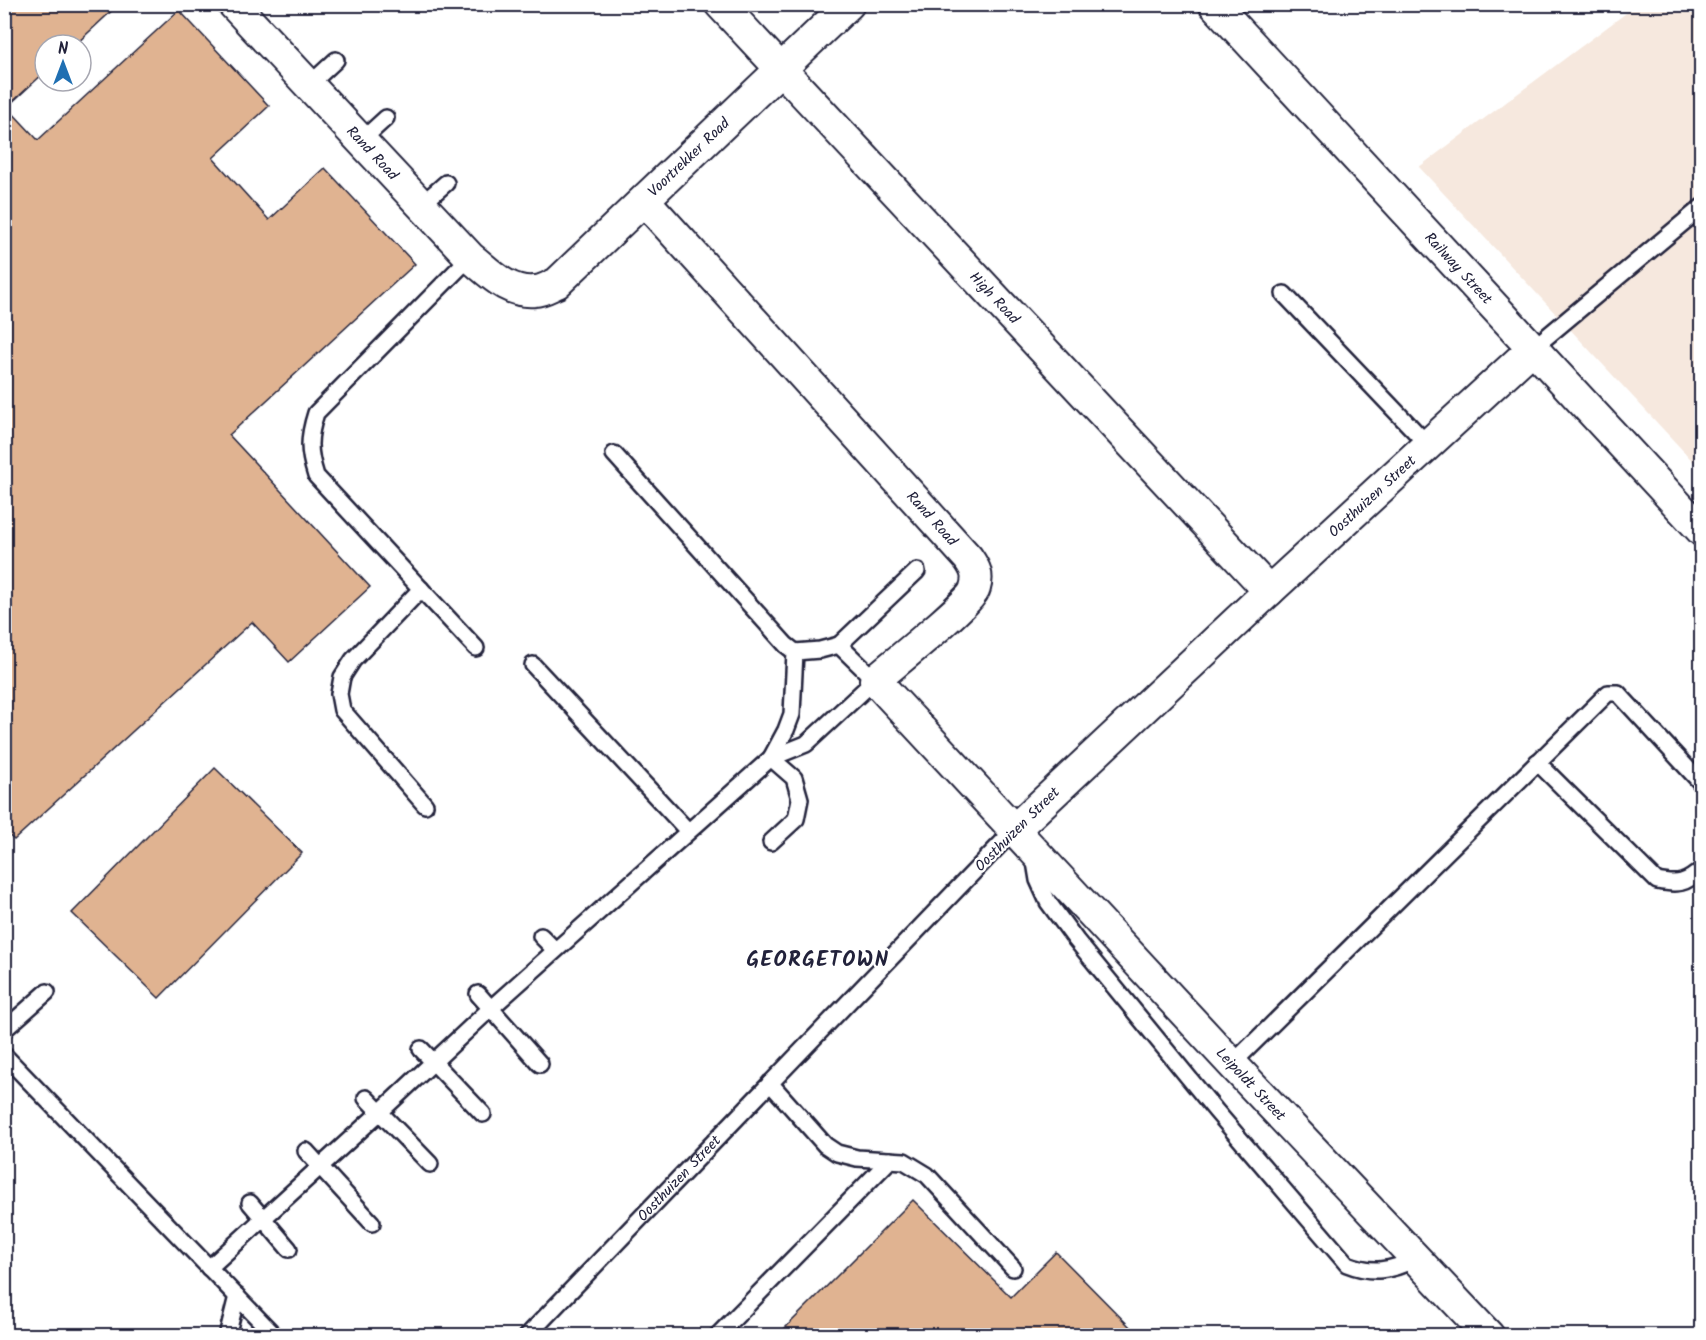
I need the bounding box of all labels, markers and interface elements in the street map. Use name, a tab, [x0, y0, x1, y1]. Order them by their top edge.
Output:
north arrow	[33, 33, 93, 93]
text: N	[58, 37, 68, 62]
street label: Voortrekker Road	[643, 112, 736, 203]
street label: Rand Road	[340, 121, 404, 187]
street label: Railway Street	[1418, 227, 1498, 311]
street label: High Road	[963, 266, 1025, 331]
street label: Oosthuizen Street	[1323, 450, 1422, 544]
street label: Rand Road	[900, 486, 963, 552]
street label: Oosthuizen Street	[969, 781, 1066, 878]
district label: GEORGETOWN	[747, 944, 890, 977]
street label: Leipoldt Street	[1209, 1042, 1291, 1127]
street label: Oosthuizen Street	[632, 1130, 727, 1228]

